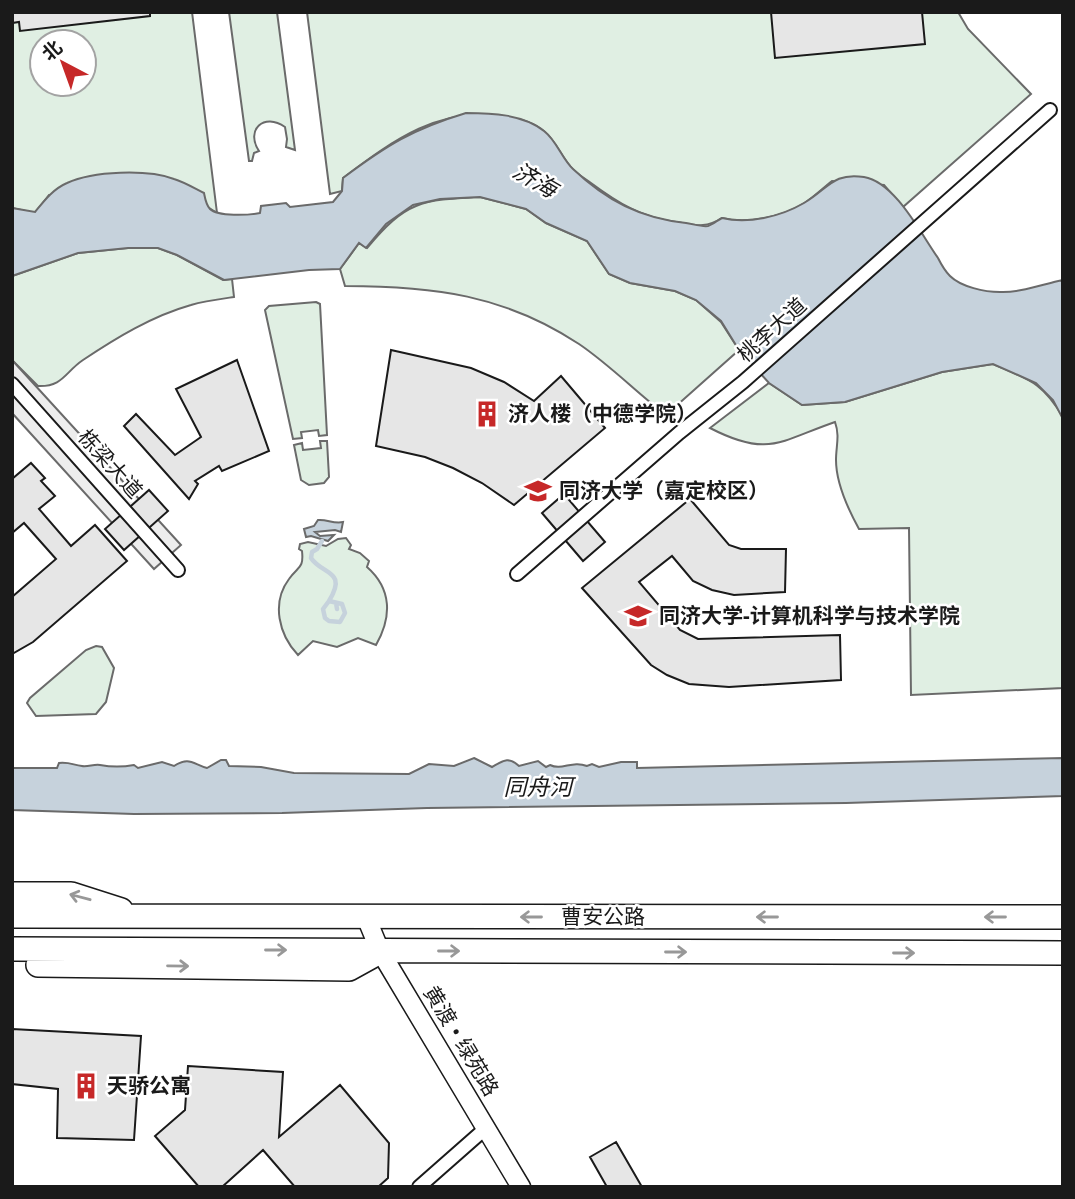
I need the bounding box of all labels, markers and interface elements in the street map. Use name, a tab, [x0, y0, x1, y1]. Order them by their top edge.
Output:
north arrow	[28, 28, 98, 98]
text: 北	[36, 34, 68, 66]
water label: 济海	[508, 154, 566, 206]
street label: 桃李大道	[731, 291, 812, 368]
building icon: 济人楼（中德学院）	[472, 399, 502, 429]
place label: 济人楼（中德学院）	[508, 399, 697, 427]
street label: 栋梁大道	[72, 423, 149, 504]
school or university icon: 同济大学（嘉定校区）	[523, 476, 553, 506]
place label: 同济大学（嘉定校区）	[559, 476, 769, 504]
school or university icon: 同济大学-计算机科学与技术学院	[623, 601, 653, 631]
place label: 同济大学-计算机科学与技术学院	[659, 601, 960, 629]
water label: 同舟河	[504, 770, 577, 802]
one-way arrow	[69, 890, 91, 903]
street label: 曹安公路	[561, 902, 645, 930]
one-way arrow	[520, 910, 543, 924]
one-way arrow	[756, 910, 779, 924]
one-way arrow	[983, 910, 1006, 924]
one-way arrow	[265, 943, 288, 957]
one-way arrow	[437, 944, 460, 958]
one-way arrow	[664, 945, 687, 959]
one-way arrow	[892, 946, 915, 959]
one-way arrow	[167, 960, 190, 973]
street label: 黄渡 • 绿苑路	[418, 980, 506, 1101]
building icon: 天骄公寓	[71, 1071, 101, 1101]
place label: 天骄公寓	[107, 1071, 191, 1099]

